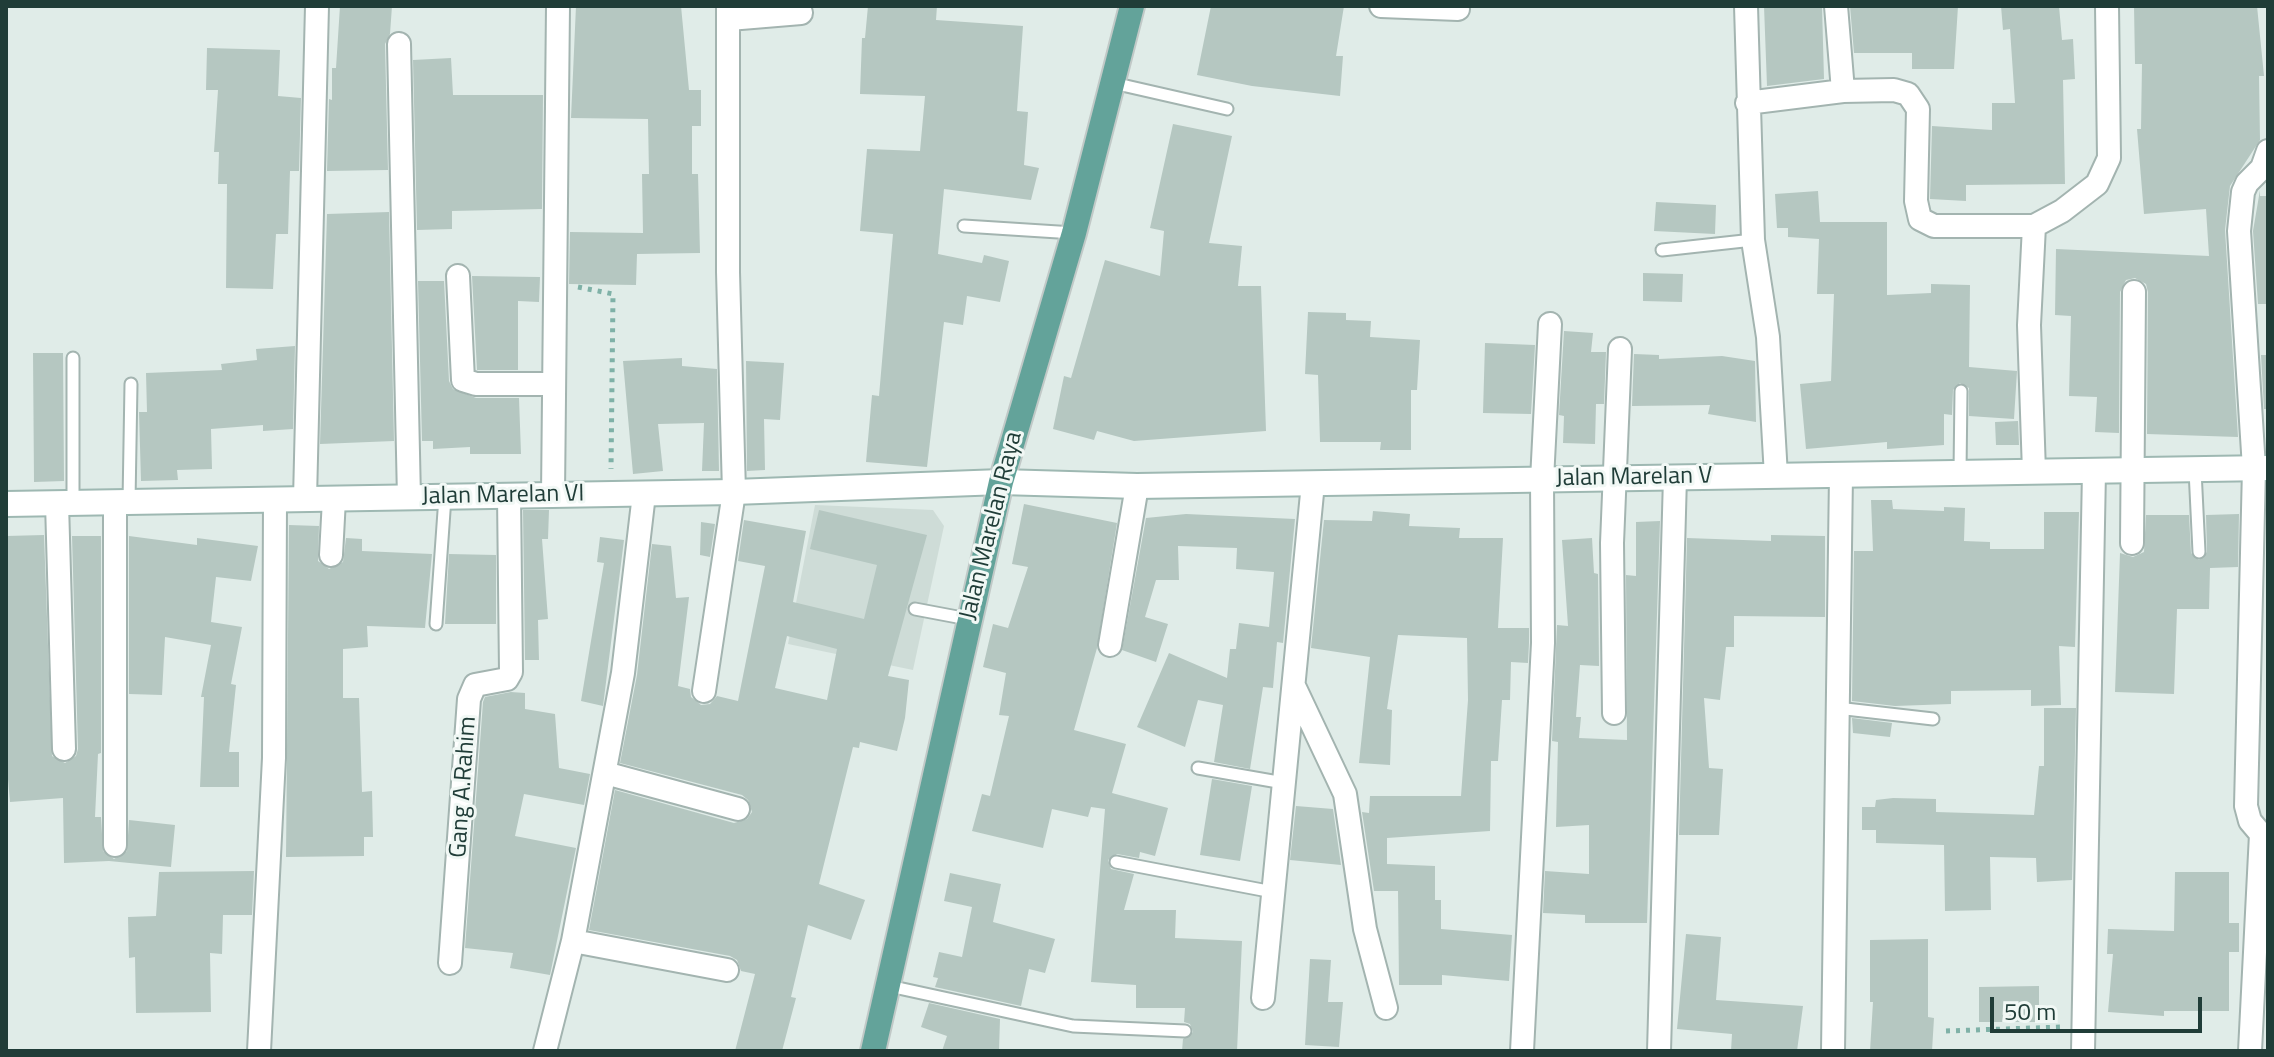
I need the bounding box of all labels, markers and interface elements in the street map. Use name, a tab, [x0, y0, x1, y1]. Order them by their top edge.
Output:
street label: Jalan Marelan Raya	[955, 429, 1029, 623]
street label: Jalan Marelan V	[1555, 462, 1713, 494]
street label: Jalan Marelan VI	[421, 480, 585, 512]
street label: Gang A.Rahim	[445, 715, 483, 859]
scale bar	[1994, 981, 2206, 1031]
text: 50 m	[2004, 993, 2056, 1029]

